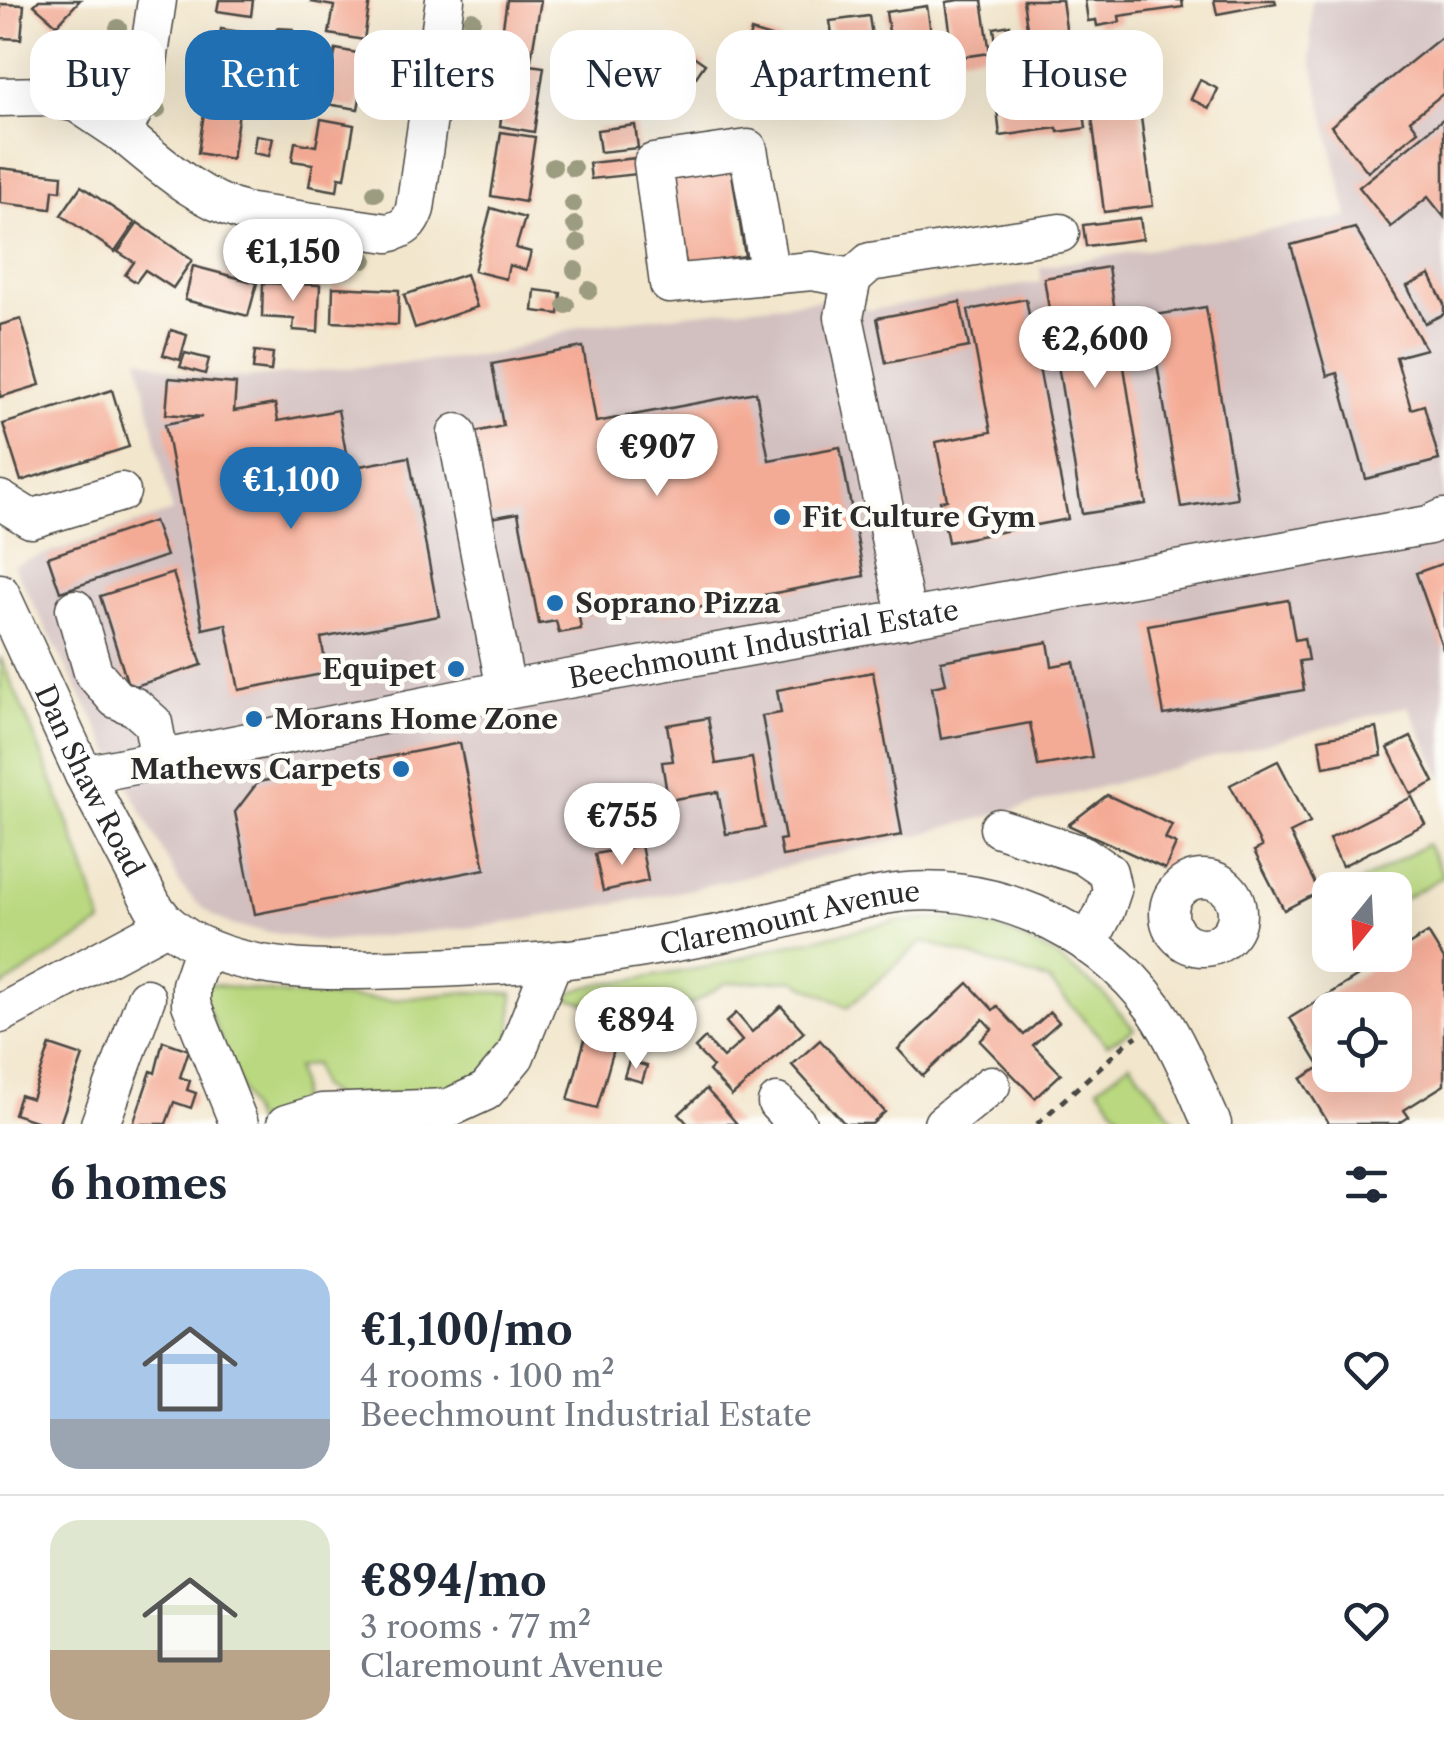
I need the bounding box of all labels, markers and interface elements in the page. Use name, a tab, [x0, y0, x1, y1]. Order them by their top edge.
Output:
chip: Buy	[30, 30, 165, 120]
chip: Rent	[185, 30, 334, 120]
chip: Filters	[354, 30, 530, 120]
chip: New	[550, 30, 696, 120]
chip: Apartment	[716, 30, 966, 120]
chip: House	[986, 30, 1163, 120]
pin: €1,150	[212, 219, 374, 304]
text: €1,150	[245, 232, 341, 271]
pin: €2,600	[1014, 306, 1176, 391]
text: €2,600	[1041, 319, 1149, 358]
pin: €907	[598, 414, 716, 499]
text: €907	[619, 427, 695, 466]
pin: €1,100	[210, 447, 372, 532]
text: €1,100	[242, 460, 340, 499]
place label: Fit Culture Gym	[802, 500, 1036, 534]
marker: Fit Culture Gym	[771, 506, 793, 528]
place label: Soprano Pizza	[575, 586, 781, 620]
marker: Soprano Pizza	[544, 592, 566, 614]
street label: Beechmount Industrial Estate	[566, 592, 961, 696]
place label: Equipet	[322, 652, 437, 686]
marker: Equipet	[445, 658, 467, 680]
street label: Dan Shaw Road	[28, 679, 151, 882]
place label: Morans Home Zone	[274, 702, 558, 736]
marker: Morans Home Zone	[243, 708, 265, 730]
place label: Mathews Carpets	[130, 752, 381, 786]
marker: Mathews Carpets	[390, 758, 412, 780]
pin: €755	[563, 783, 681, 868]
text: €755	[586, 796, 658, 835]
north arrow	[1312, 872, 1412, 972]
map controls	[1312, 872, 1412, 1092]
street label: Claremount Avenue	[657, 874, 921, 962]
pin: €894	[577, 987, 695, 1072]
button: locate	[1312, 992, 1412, 1092]
text: €894	[597, 1000, 675, 1039]
icon: filters	[1339, 1157, 1394, 1212]
text: 6 homes	[50, 1158, 228, 1210]
text: €1,100/mo	[360, 1304, 573, 1356]
icon: home	[130, 1309, 250, 1429]
icon: heart	[1339, 1342, 1394, 1397]
text: 4 rooms · 100 m²	[360, 1356, 615, 1395]
text: Beechmount Industrial Estate	[360, 1395, 812, 1434]
text: €894/mo	[360, 1555, 547, 1607]
icon: home	[130, 1560, 250, 1680]
icon: heart	[1339, 1593, 1394, 1648]
text: 3 rooms · 77 m²	[360, 1607, 591, 1646]
text: Claremount Avenue	[360, 1646, 663, 1685]

